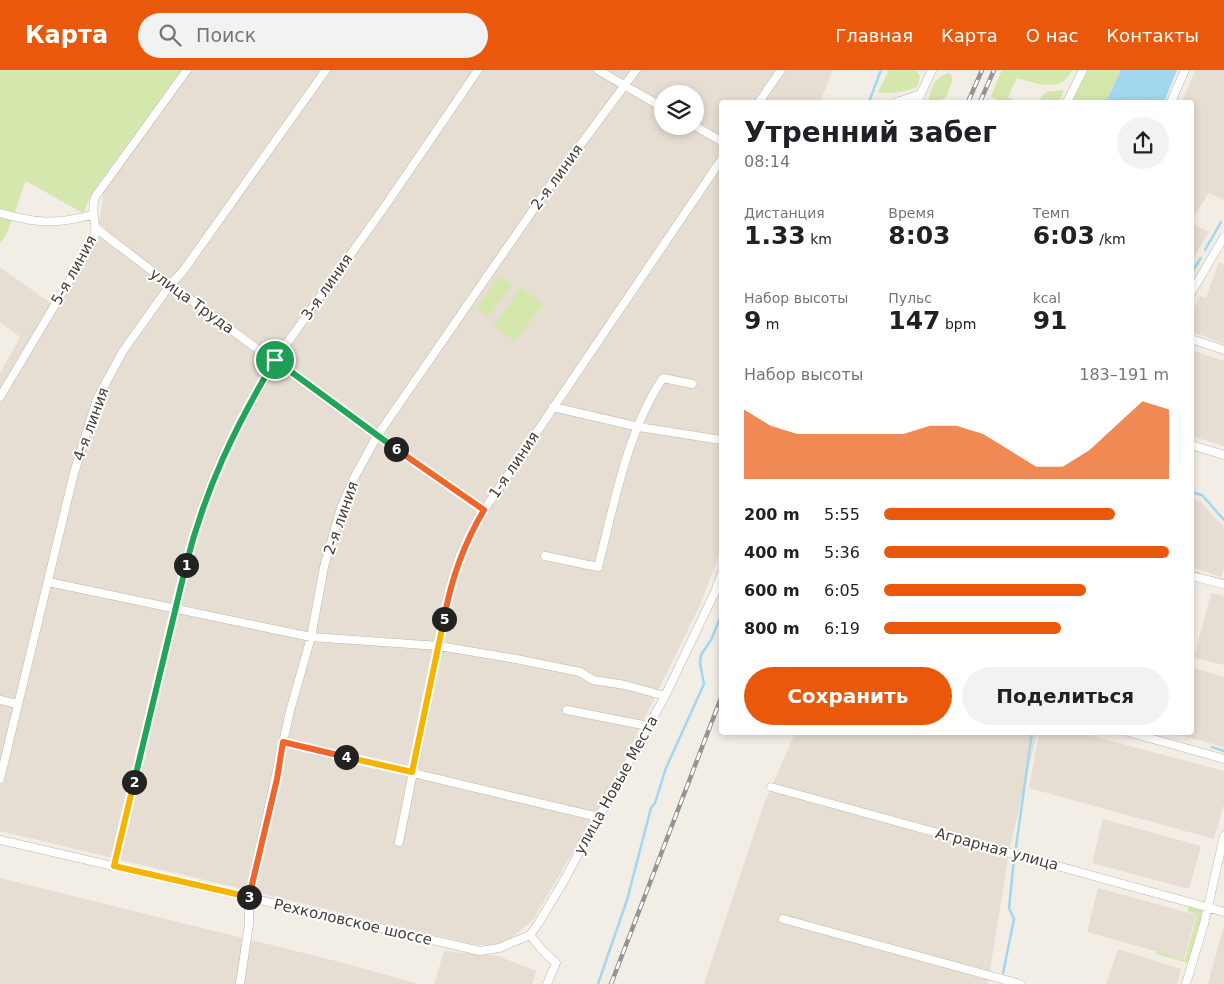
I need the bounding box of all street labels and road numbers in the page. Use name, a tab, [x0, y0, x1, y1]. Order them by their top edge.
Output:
street label: 2-я линия	[527, 141, 587, 213]
street label: 5-я линия	[48, 232, 100, 308]
street label: 3-я линия	[298, 250, 356, 324]
street label: улица Труда	[146, 264, 238, 338]
street label: 4-я линия	[69, 385, 113, 463]
street label: 1-я линия	[485, 428, 543, 502]
street label: 2-я линия	[320, 479, 362, 557]
street label: улица Новые Места	[570, 712, 662, 858]
street label: Аграрная улица	[933, 824, 1061, 874]
street label: Рехколовское шоссе	[272, 895, 434, 949]

